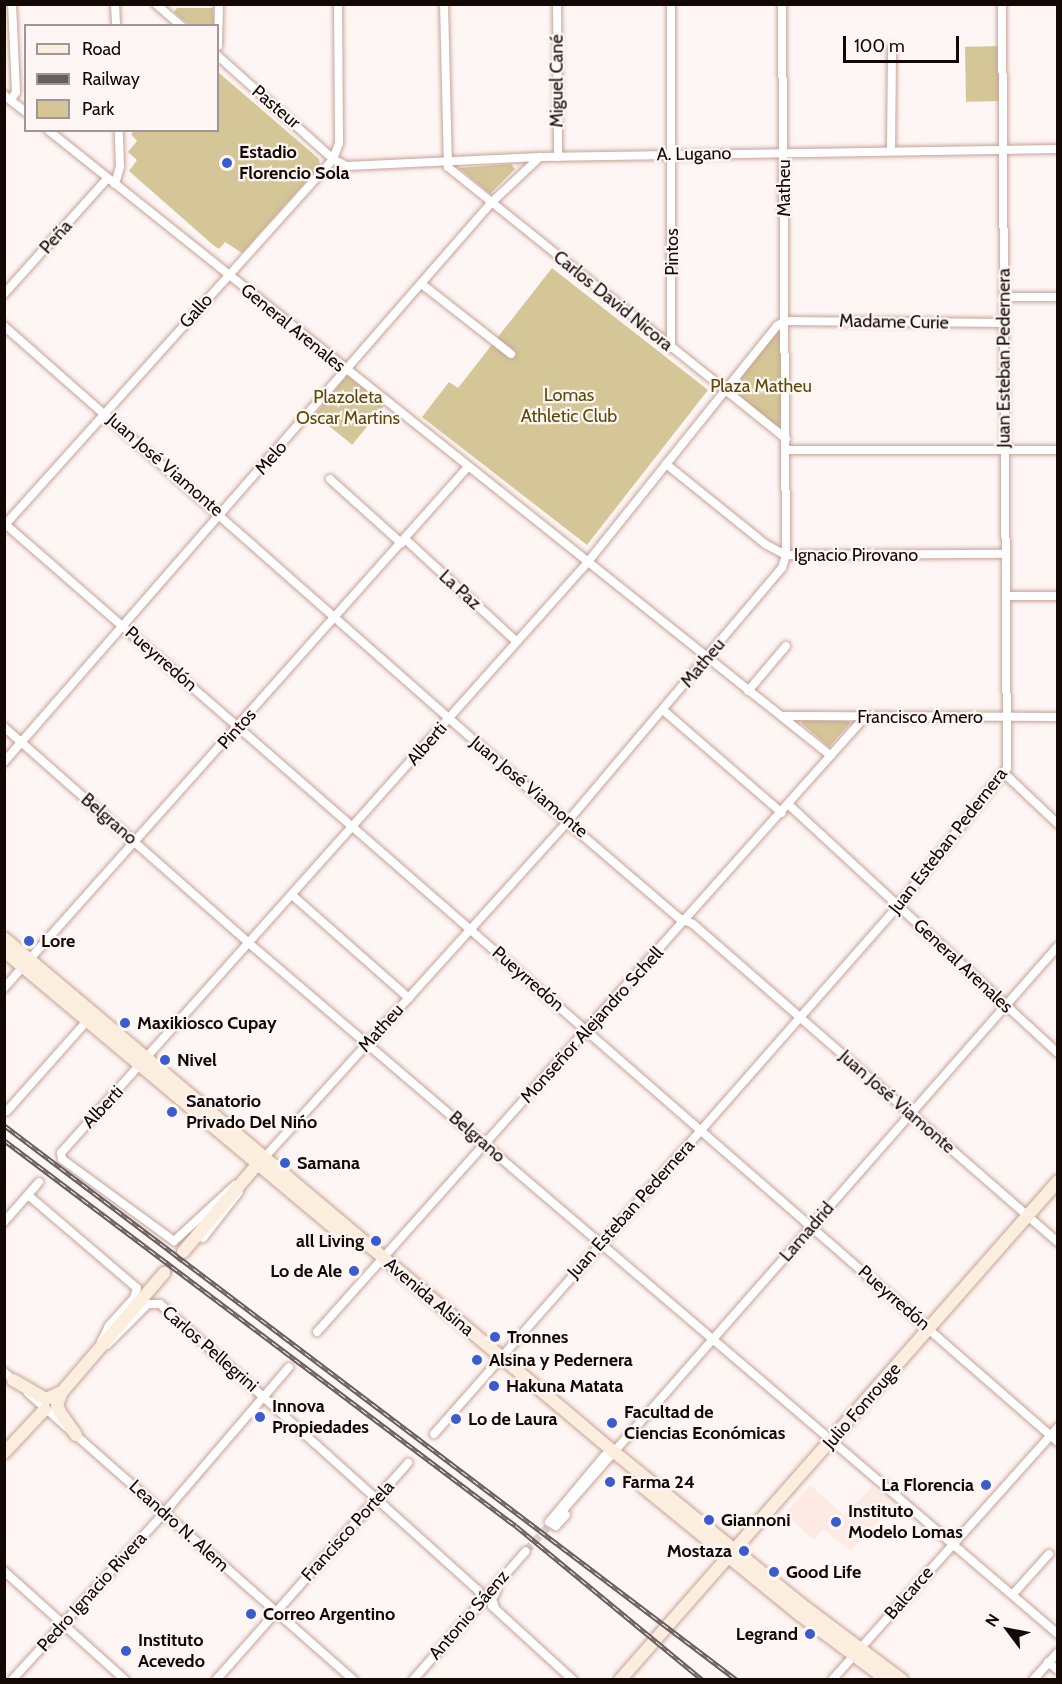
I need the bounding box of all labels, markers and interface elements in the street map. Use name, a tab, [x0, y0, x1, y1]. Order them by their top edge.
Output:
legend	[24, 24, 219, 132]
scale bar	[846, 24, 962, 62]
street label: Miguel Cané	[546, 34, 568, 128]
text: 100 m	[854, 35, 905, 57]
text: Road	[82, 38, 121, 60]
text: Railway	[82, 68, 140, 90]
street label: Pasteur	[247, 81, 305, 133]
text: Park	[82, 98, 114, 120]
place label: Estadio Florencio Sola	[239, 142, 349, 184]
street label: A. Lugano	[656, 143, 732, 165]
marker: Estadio Florencio Sola	[220, 156, 234, 170]
street label: Matheu	[773, 159, 795, 217]
street label: Peña	[35, 216, 77, 258]
street label: Pintos	[661, 228, 683, 276]
street label: Carlos David Nicora	[549, 246, 677, 356]
street label: Juan Esteban Pedernera	[993, 268, 1015, 448]
street label: General Arenales	[236, 279, 350, 377]
street label: Gallo	[175, 289, 217, 333]
street label: Madame Curie	[839, 310, 949, 334]
park label: Plaza Matheu	[710, 375, 812, 397]
park label: Lomas Athletic Club	[521, 385, 617, 428]
park label: Plazoleta Oscar Martins	[296, 387, 400, 430]
street label: Juan José Viamonte	[103, 409, 227, 521]
street label: Melo	[250, 437, 292, 479]
street label: Ignacio Pirovano	[794, 544, 918, 566]
street label: La Paz	[435, 566, 485, 614]
street label: Pueyrredón	[121, 622, 201, 696]
street label: Matheu	[676, 634, 730, 692]
street label: Pintos	[213, 704, 261, 754]
street label: Francisco Amero	[857, 706, 983, 728]
street label: Alberti	[402, 718, 452, 770]
street label: Juan José Viamonte	[466, 732, 592, 842]
street label: Juan Esteban Pedernera	[884, 764, 1012, 918]
street label: Belgrano	[77, 789, 141, 849]
street label: General Arenales	[909, 914, 1017, 1018]
place label: Lore	[41, 930, 75, 952]
marker: Lore	[22, 934, 36, 948]
street label: Pueyrredón	[488, 942, 568, 1016]
street label: Monseñor Alejandro Schell	[516, 942, 668, 1108]
street label: Matheu	[354, 999, 408, 1057]
place label: Maxikiosco Cupay	[137, 1012, 277, 1034]
marker: Maxikiosco Cupay	[118, 1016, 132, 1030]
street label: Juan José Viamonte	[835, 1046, 959, 1158]
place label: Nivel	[177, 1049, 217, 1071]
marker: Nivel	[158, 1053, 172, 1067]
street label: Alberti	[78, 1081, 128, 1133]
place label: Sanatorio Privado Del Nińo	[186, 1091, 317, 1134]
marker: Sanatorio Privado Del Nińo	[163, 1103, 181, 1121]
street label: Belgrano	[445, 1107, 509, 1167]
street label: Juan Esteban Pedernera	[563, 1135, 699, 1283]
place label: Samana	[297, 1152, 360, 1174]
marker: Samana	[278, 1156, 292, 1170]
street label: Lamadrid	[775, 1198, 839, 1266]
place label: all Living	[296, 1230, 364, 1252]
marker: all Living	[369, 1234, 383, 1248]
street label: Avenida Alsina	[380, 1253, 478, 1341]
place label: Lo de Ale	[270, 1260, 342, 1282]
street label: Pueyrredón	[854, 1261, 934, 1335]
marker: Lo de Ale	[347, 1264, 361, 1278]
street label: Carlos Pellegrini	[158, 1301, 262, 1397]
place label: Tronnes	[507, 1326, 568, 1348]
marker: Tronnes	[488, 1330, 502, 1344]
place label: Alsina y Pedernera	[489, 1349, 633, 1371]
marker: Alsina y Pedernera	[470, 1353, 484, 1367]
street label: Julio Fonrouge	[819, 1358, 905, 1454]
place label: Hakuna Matata	[506, 1375, 623, 1397]
marker: Hakuna Matata	[487, 1379, 501, 1393]
place label: Innova Propiedades	[272, 1396, 369, 1438]
place label: Facultad de Ciencias Económicas	[624, 1402, 785, 1444]
place label: Lo de Laura	[468, 1408, 557, 1430]
marker: Innova Propiedades	[253, 1410, 267, 1424]
marker: Lo de Laura	[449, 1412, 463, 1426]
marker: Facultad de Ciencias Económicas	[605, 1416, 619, 1430]
place label: Farma 24	[622, 1471, 695, 1493]
place label: La Florencia	[881, 1474, 974, 1496]
marker: Farma 24	[603, 1475, 617, 1489]
street label: Leandro N. Alem	[125, 1476, 233, 1576]
street label: Francisco Portela	[297, 1476, 399, 1586]
marker: La Florencia	[979, 1478, 993, 1492]
place label: Instituto Modelo Lomas	[848, 1501, 963, 1544]
place label: Giannoni	[721, 1509, 790, 1531]
marker: Giannoni	[702, 1513, 716, 1527]
marker: Instituto Modelo Lomas	[829, 1515, 843, 1529]
street label: Pedro Ignacio Rivera	[33, 1528, 151, 1656]
place label: Mostaza	[667, 1540, 732, 1562]
marker: Mostaza	[737, 1544, 751, 1558]
place label: Good Life	[786, 1561, 861, 1583]
street label: Balcarce	[880, 1562, 938, 1624]
marker: Good Life	[767, 1565, 781, 1579]
street label: Antonio Sáenz	[424, 1566, 514, 1664]
north arrow	[978, 1600, 1038, 1660]
place label: Correo Argentino	[263, 1603, 395, 1625]
marker: Correo Argentino	[244, 1607, 258, 1621]
text: N	[981, 1610, 1003, 1630]
place label: Legrand	[736, 1623, 798, 1645]
marker: Legrand	[803, 1627, 817, 1641]
place label: Instituto Acevedo	[138, 1630, 205, 1672]
marker: Instituto Acevedo	[119, 1644, 133, 1658]

